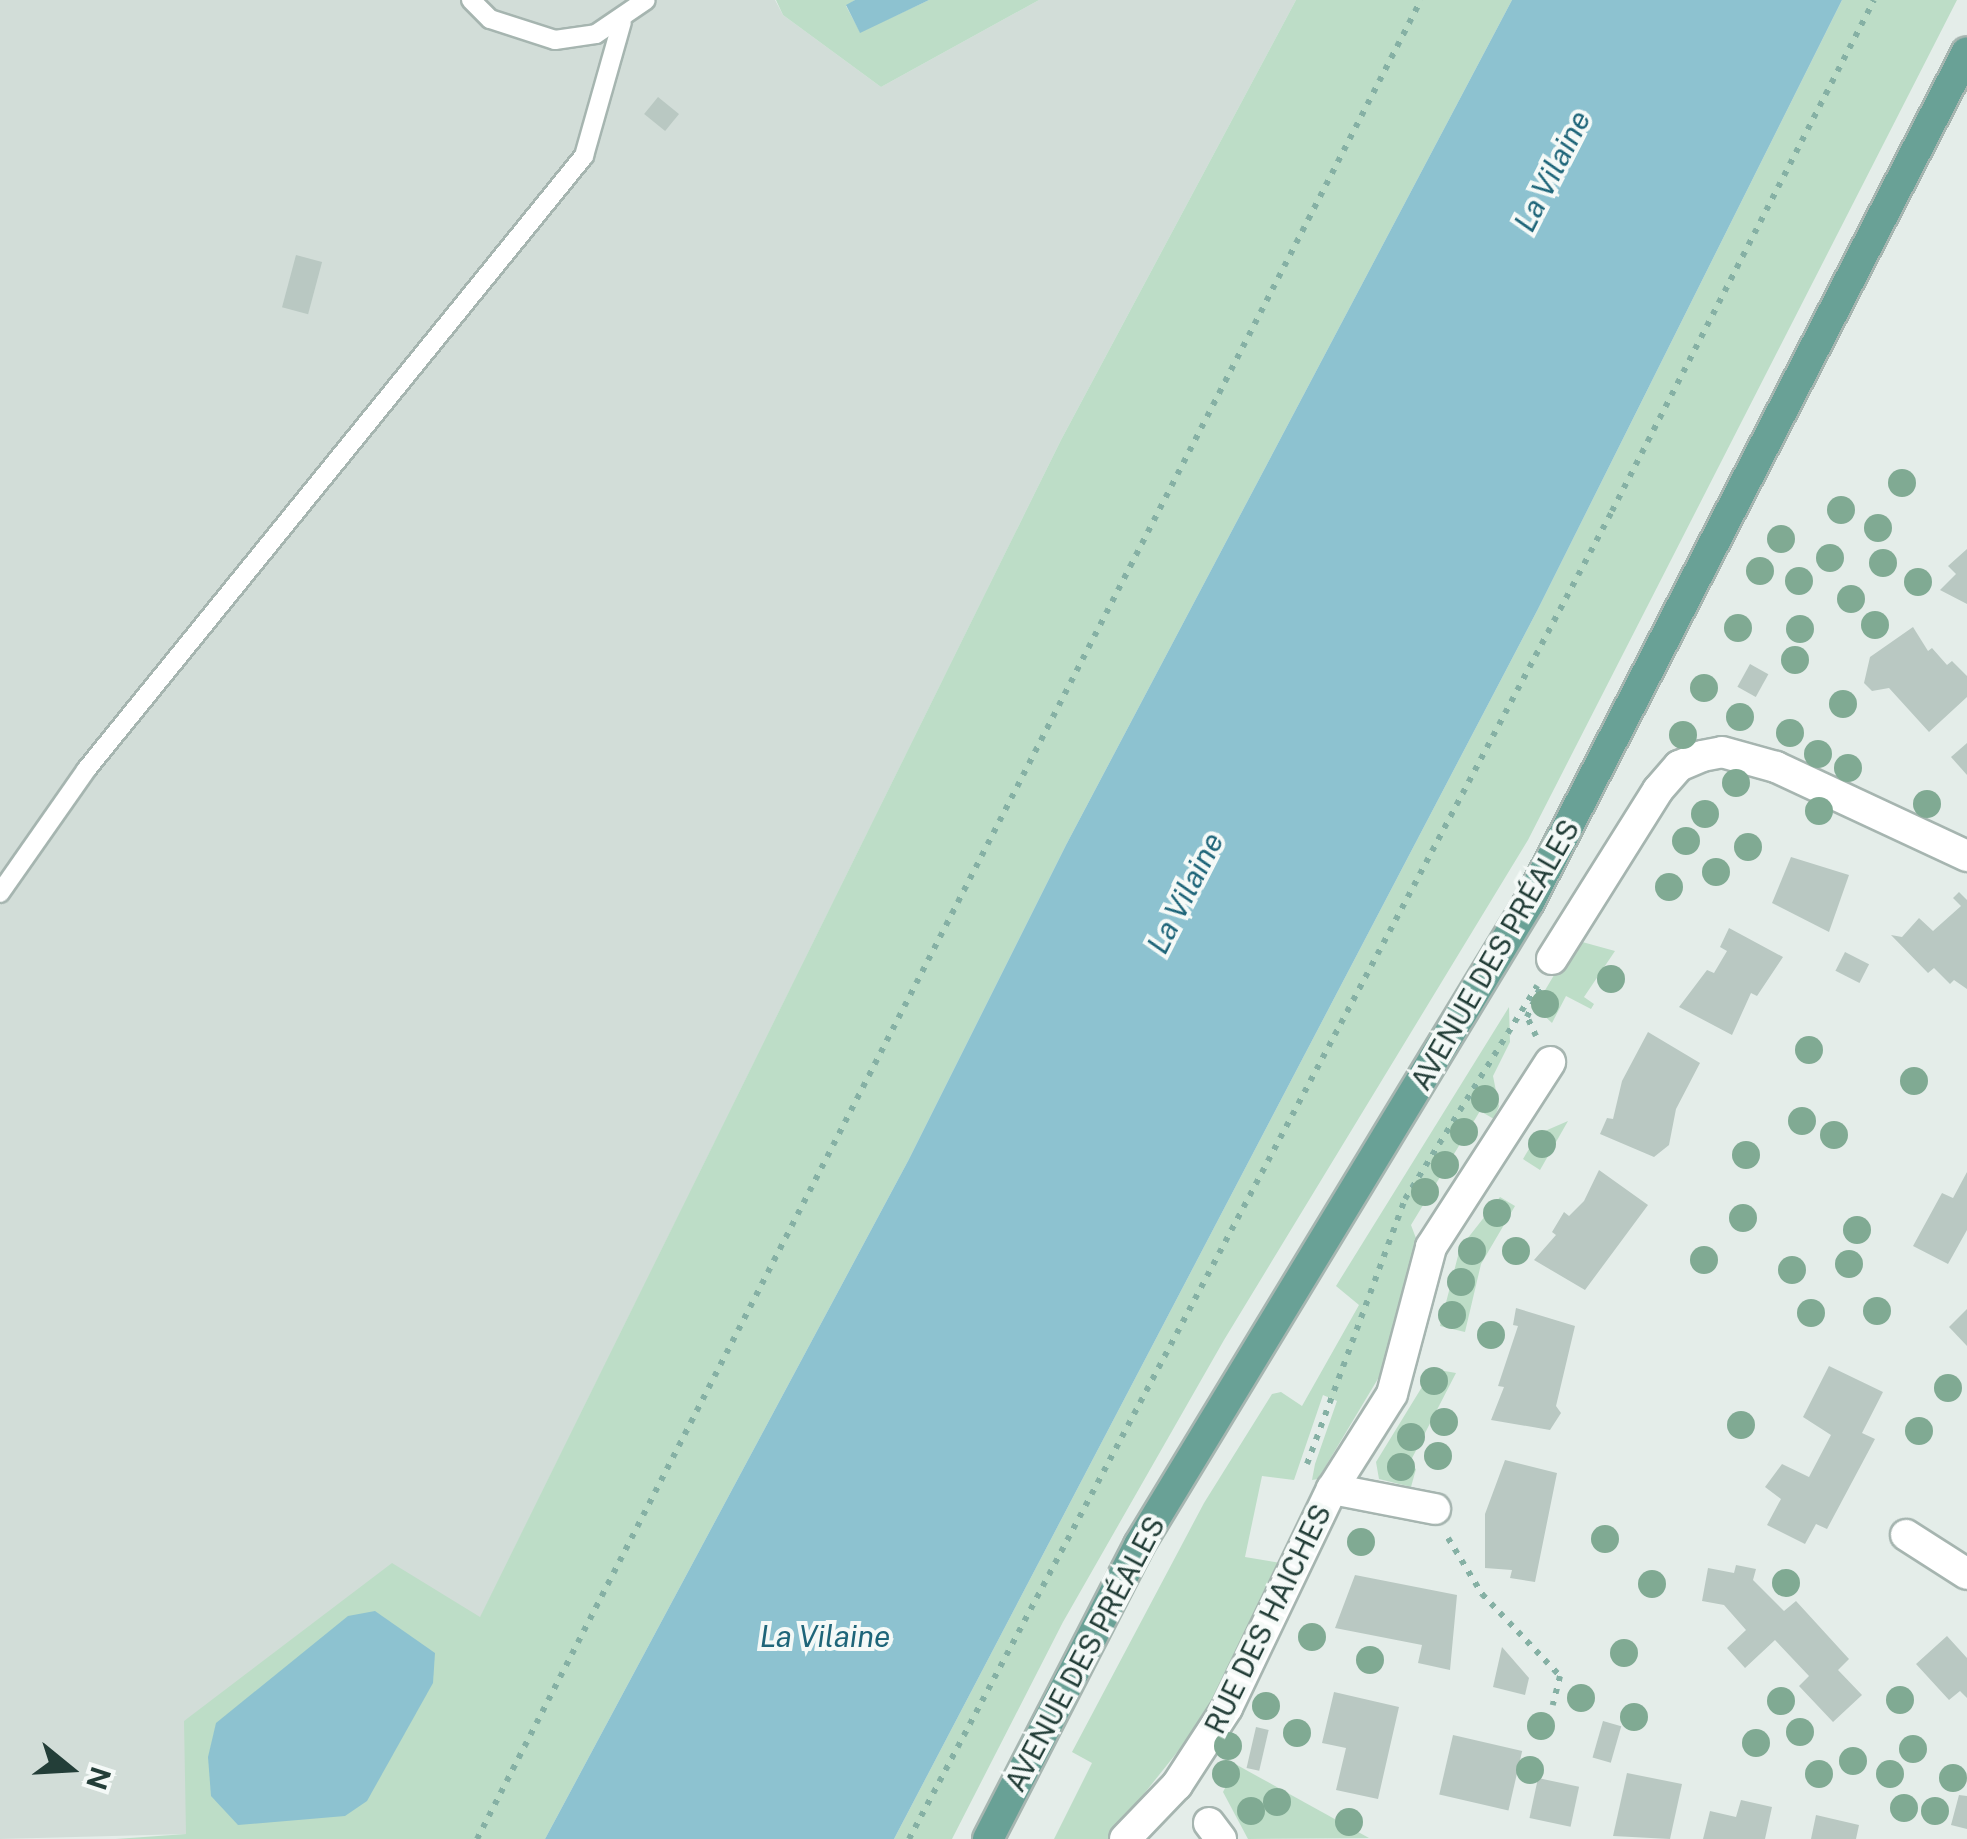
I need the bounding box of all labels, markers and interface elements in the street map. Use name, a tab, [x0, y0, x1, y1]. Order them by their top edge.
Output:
water label: La Vilaine	[1506, 104, 1598, 238]
street label: AVENUE DES PRÉALES	[1404, 814, 1586, 1096]
water label: La Vilaine	[1139, 826, 1231, 960]
street label: RUE DES HAICHES	[1198, 1499, 1338, 1739]
street label: AVENUE DES PRÉALES	[998, 1511, 1172, 1797]
water label: La Vilaine	[759, 1618, 891, 1654]
north arrow	[20, 1719, 120, 1819]
text: N	[80, 1763, 118, 1794]

